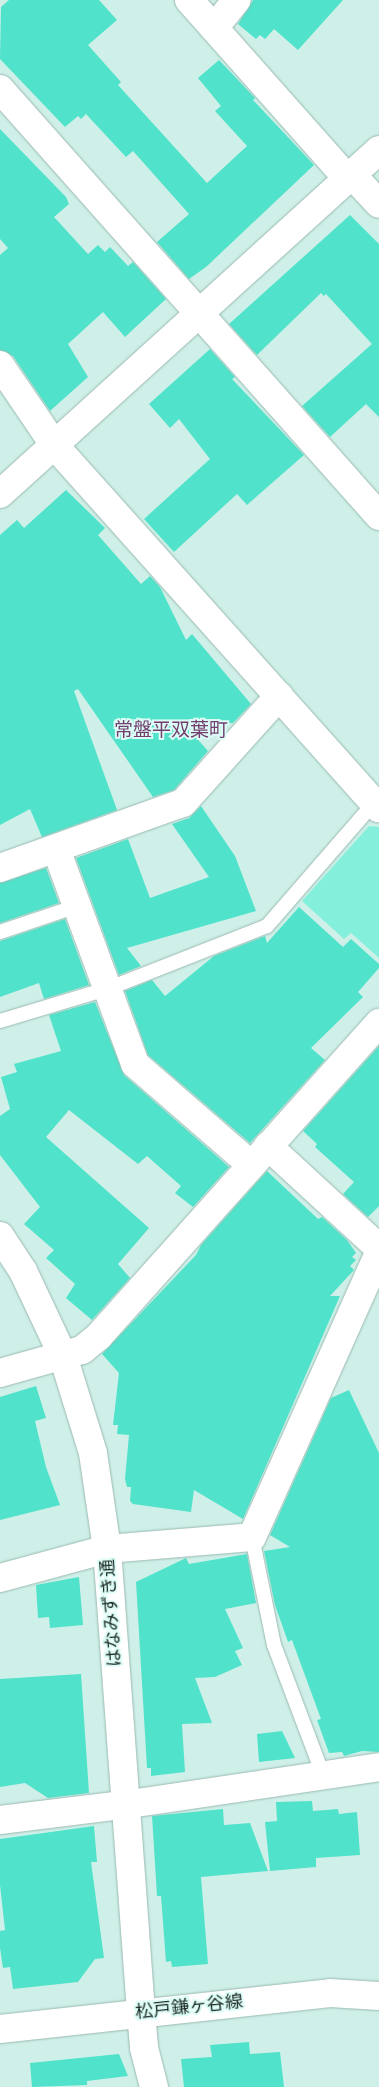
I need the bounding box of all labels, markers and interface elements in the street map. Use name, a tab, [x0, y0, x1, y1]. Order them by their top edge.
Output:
district label: 常盤平双葉町	[114, 718, 228, 740]
street label: はなみずき通	[96, 1558, 126, 1668]
street label: 松戸鎌ヶ谷線	[134, 1991, 244, 2023]

